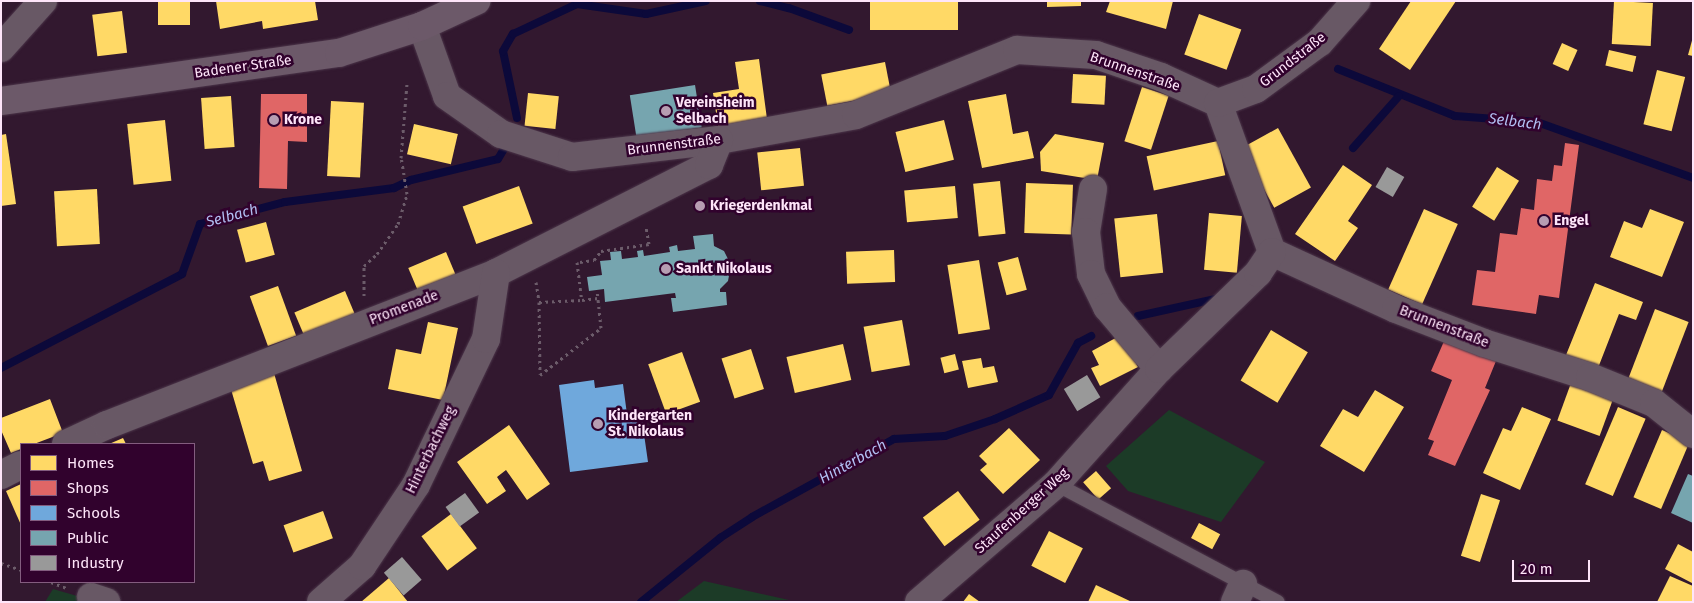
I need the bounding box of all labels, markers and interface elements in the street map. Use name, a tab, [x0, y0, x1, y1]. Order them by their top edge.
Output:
street label: Grundstraße	[1257, 29, 1329, 91]
street label: Brunnenstraße	[1088, 49, 1182, 95]
street label: Badener Straße	[193, 52, 293, 82]
place label: Vereinsheim Selbach	[676, 95, 755, 128]
marker: Vereinsheim Selbach	[660, 105, 672, 117]
water label: Selbach	[1488, 110, 1542, 134]
place label: Krone	[284, 112, 322, 128]
marker: Krone	[268, 114, 280, 126]
street label: Brunnenstraße	[626, 131, 722, 159]
place label: Kriegerdenkmal	[710, 198, 812, 214]
water label: Selbach	[204, 200, 260, 232]
marker: Kriegerdenkmal	[694, 200, 706, 212]
place label: Engel	[1554, 213, 1589, 229]
marker: Engel	[1538, 215, 1550, 227]
place label: Sankt Nikolaus	[676, 261, 772, 277]
marker: Sankt Nikolaus	[660, 263, 672, 275]
street label: Promenade	[367, 287, 441, 329]
street label: Brunnenstraße	[1397, 302, 1491, 352]
street label: Hinterbachweg	[403, 404, 459, 496]
place label: Kindergarten St. Nikolaus	[608, 408, 692, 441]
marker: Kindergarten St. Nikolaus	[592, 418, 604, 430]
water label: Hinterbach	[816, 436, 890, 488]
legend	[20, 443, 195, 583]
text: Homes	[67, 454, 114, 472]
street label: Staufenberger Weg	[972, 465, 1072, 557]
text: Shops	[67, 479, 109, 497]
text: Schools	[67, 504, 120, 522]
text: Public	[67, 529, 109, 547]
scale bar	[1514, 550, 1592, 582]
text: Industry	[67, 554, 124, 572]
text: 20 m	[1520, 560, 1553, 578]

